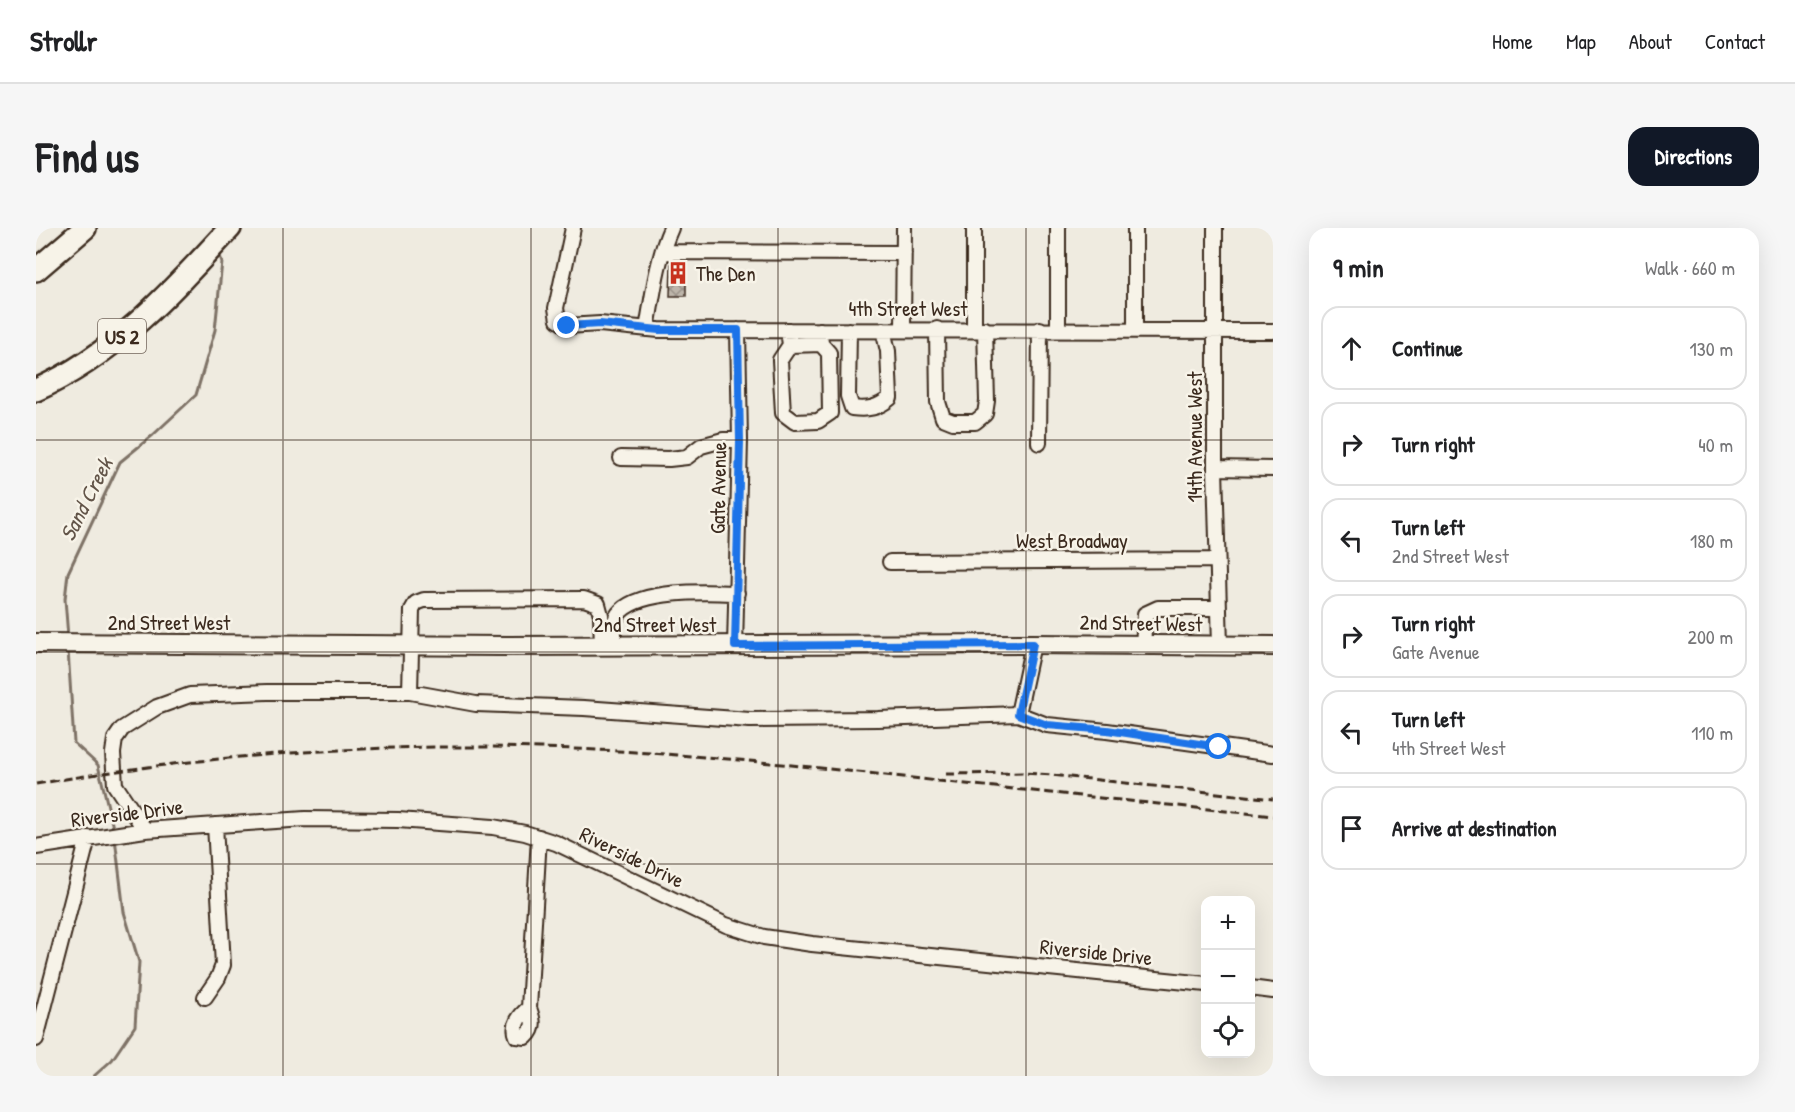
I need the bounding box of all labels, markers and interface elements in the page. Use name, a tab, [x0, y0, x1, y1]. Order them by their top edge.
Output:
text: Strollr	[30, 22, 97, 60]
text: Home	[1492, 27, 1533, 56]
text: Map	[1566, 27, 1596, 56]
text: About	[1629, 27, 1672, 56]
text: Contact	[1705, 27, 1765, 56]
button: Directions	[1628, 127, 1759, 186]
text: Find us	[36, 128, 139, 185]
text: 9 min	[1333, 250, 1384, 285]
text: Walk · 660 m	[1645, 254, 1735, 281]
place label: The Den	[696, 259, 756, 288]
building icon: The Den	[665, 260, 691, 286]
street label: 4th Street West	[848, 294, 968, 323]
route end	[553, 312, 579, 338]
road number: US 2	[98, 319, 146, 353]
icon: ahead	[1335, 332, 1368, 365]
text: Continue	[1392, 333, 1463, 363]
text: 130 m	[1690, 335, 1733, 362]
street label: 14th Avenue West	[1180, 371, 1209, 503]
icon: right	[1335, 428, 1368, 461]
text: Turn right	[1392, 429, 1475, 459]
text: 40 m	[1698, 431, 1733, 458]
street label: Gate Avenue	[703, 442, 733, 534]
water label: Sand Creek	[52, 451, 121, 546]
text: Turn left	[1392, 512, 1465, 542]
icon: left	[1335, 524, 1368, 557]
street label: West Broadway	[1016, 526, 1128, 555]
text: 180 m	[1690, 527, 1733, 554]
text: 2nd Street West	[1392, 542, 1509, 569]
street label: 2nd Street West	[1079, 607, 1203, 639]
street label: 2nd Street West	[108, 608, 231, 637]
text: Turn right	[1392, 608, 1475, 638]
street label: 2nd Street West	[594, 610, 717, 639]
icon: right	[1335, 620, 1368, 653]
text: 200 m	[1688, 623, 1733, 650]
text: Gate Avenue	[1392, 638, 1480, 665]
text: Turn left	[1392, 704, 1465, 734]
icon: left	[1335, 716, 1368, 749]
text: 110 m	[1691, 719, 1733, 746]
route start	[1205, 733, 1231, 759]
text: 4th Street West	[1392, 734, 1505, 761]
street label: Riverside Drive	[69, 792, 185, 834]
icon: arrive	[1335, 812, 1368, 845]
text: Arrive at destination	[1392, 813, 1557, 843]
street label: Riverside Drive	[575, 819, 689, 895]
map controls	[1201, 896, 1255, 1058]
button: +	[1201, 896, 1255, 950]
street label: Riverside Drive	[1038, 932, 1154, 972]
button: −	[1201, 950, 1255, 1004]
button: locate	[1201, 1004, 1255, 1058]

